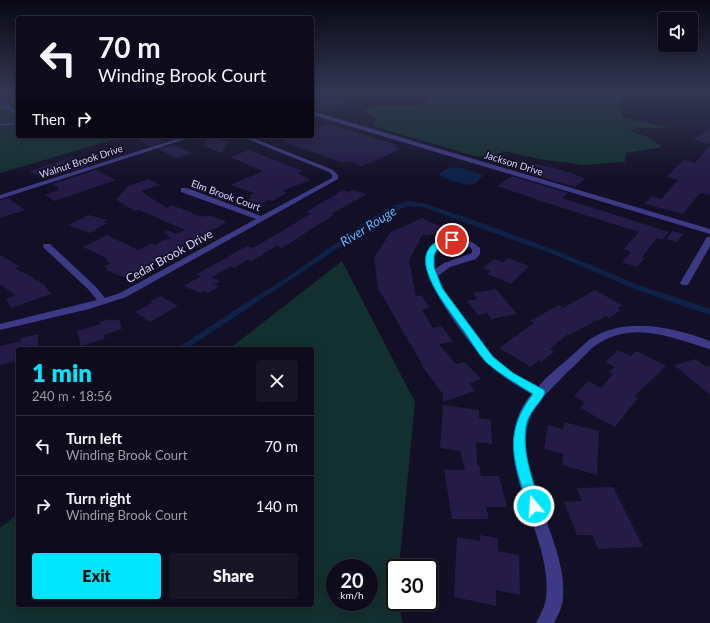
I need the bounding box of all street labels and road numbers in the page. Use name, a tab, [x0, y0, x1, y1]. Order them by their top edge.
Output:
street label: Walnut Brook Drive	[38, 142, 124, 180]
street label: Jackson Drive	[483, 148, 545, 178]
street label: Elm Brook Court	[190, 177, 263, 213]
street label: Cedar Brook Drive	[123, 226, 215, 286]

